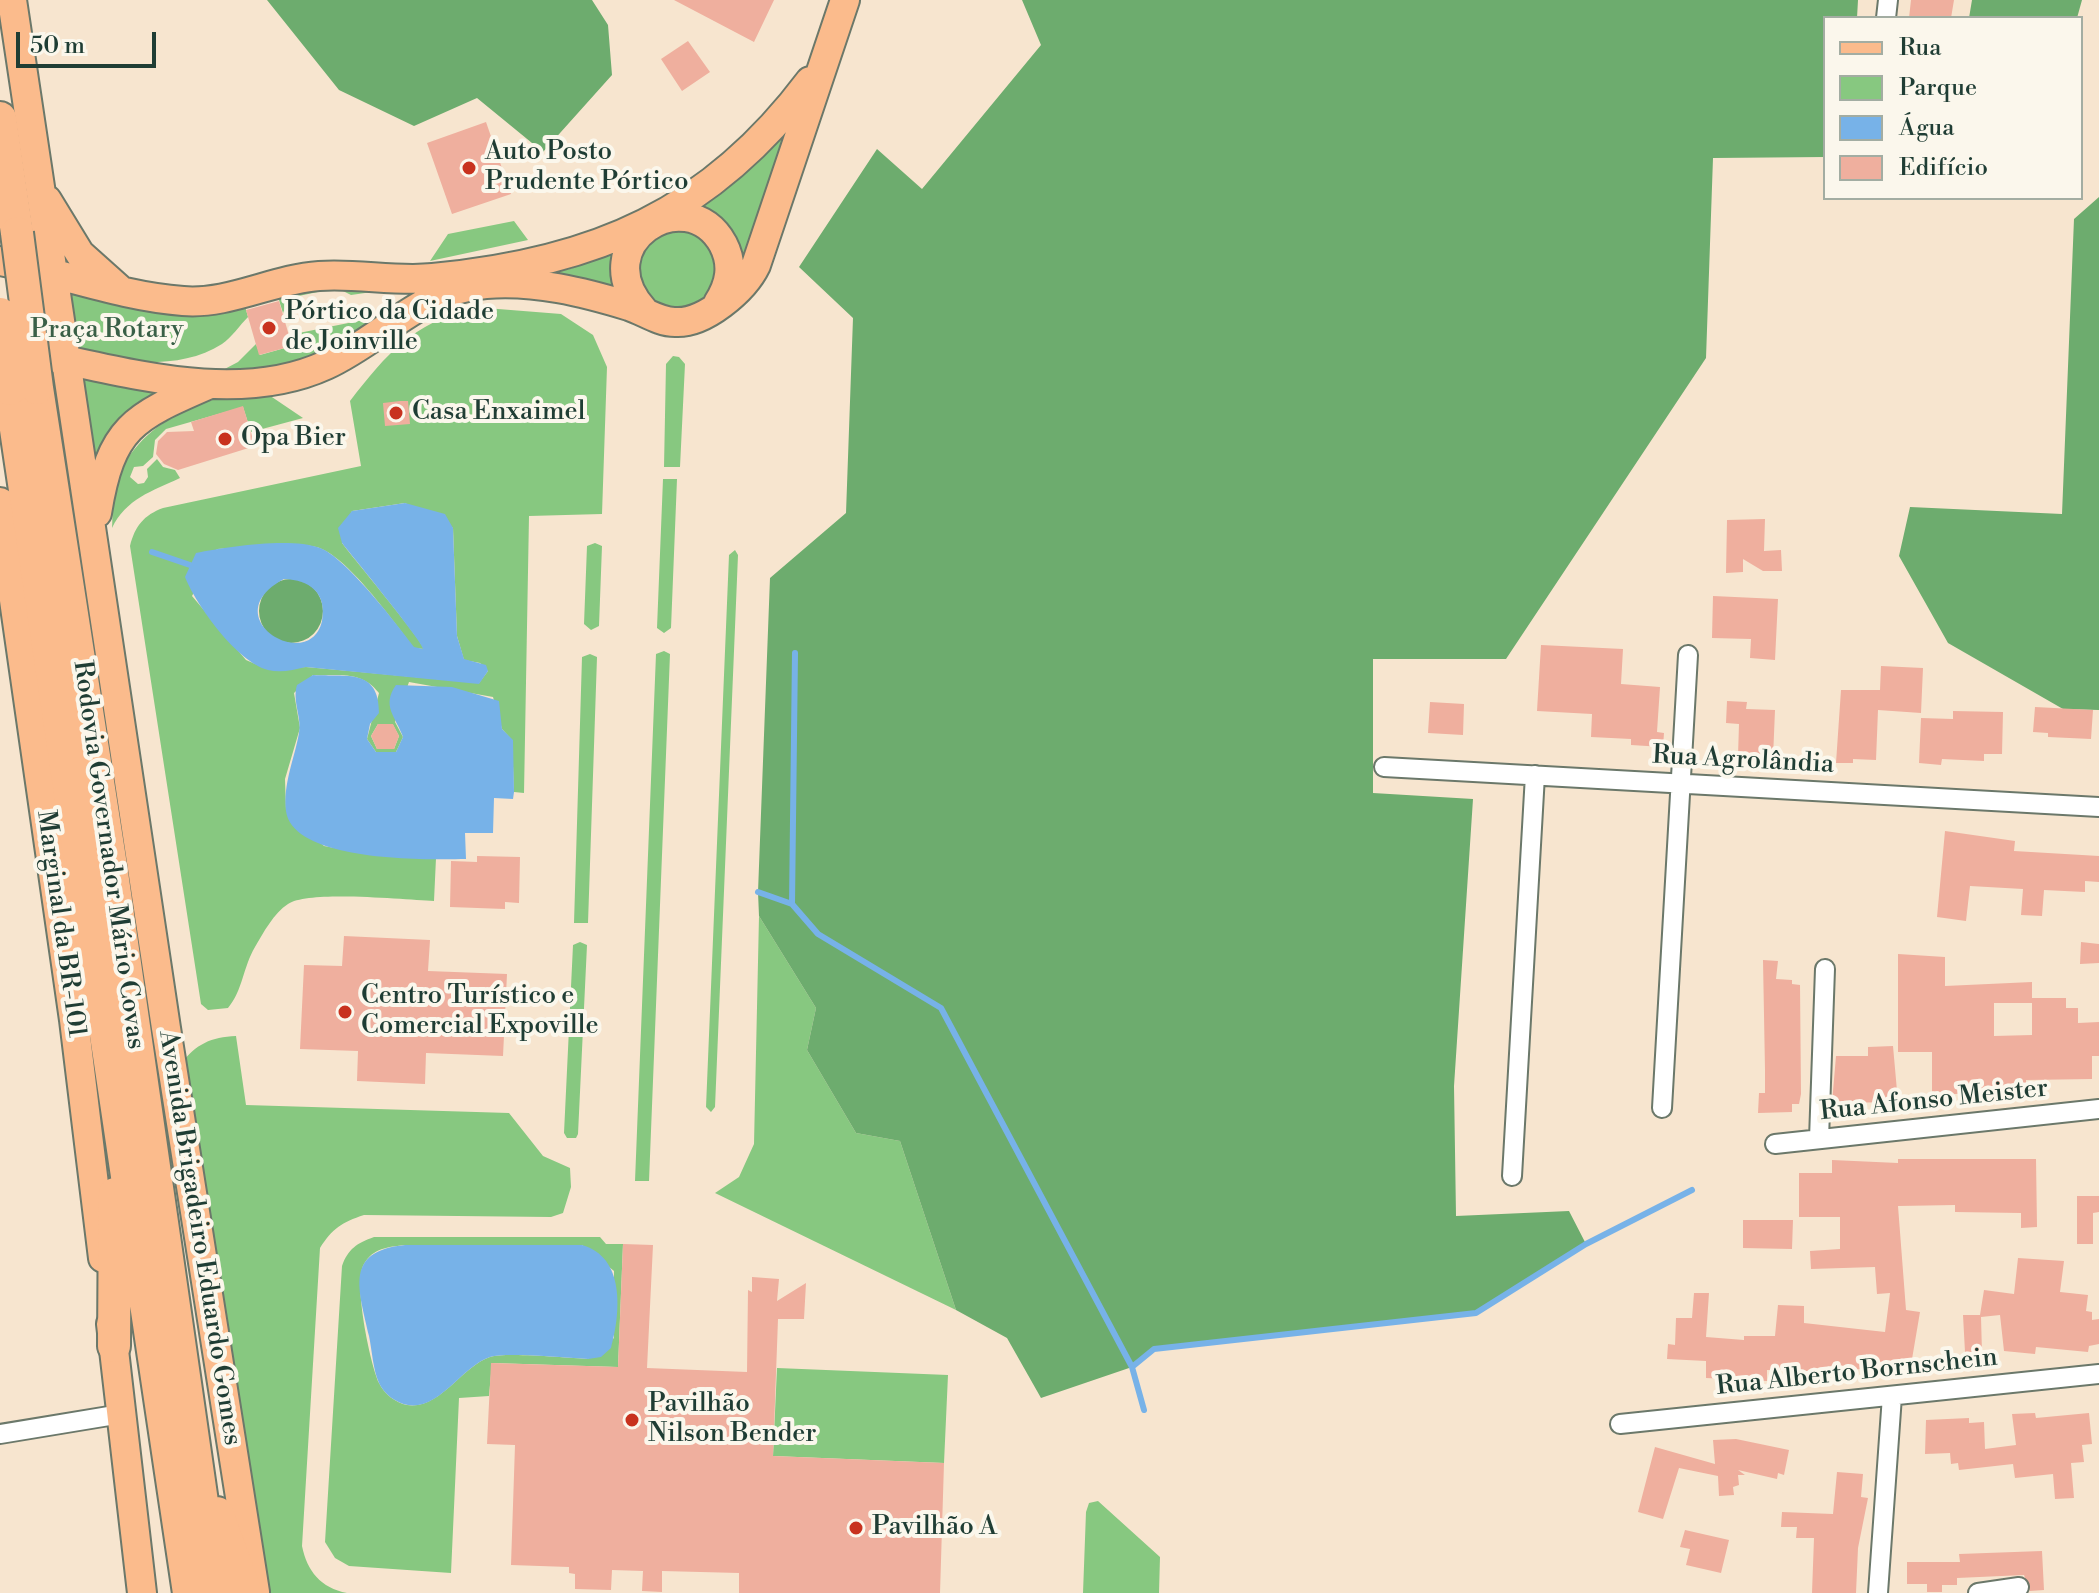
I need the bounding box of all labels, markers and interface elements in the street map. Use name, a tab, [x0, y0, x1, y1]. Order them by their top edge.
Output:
scale bar	[20, 16, 160, 66]
legend	[1823, 16, 2083, 200]
text: 50 m	[30, 31, 85, 61]
text: Rua	[1899, 33, 1941, 63]
text: Parque	[1899, 73, 1977, 103]
text: Água	[1899, 113, 1954, 143]
place label: Auto Posto Prudente Pórtico	[485, 137, 689, 198]
text: Edifício	[1899, 153, 1988, 183]
marker: Auto Posto Prudente Pórtico	[460, 159, 478, 177]
place label: Pórtico da Cidade de Joinville	[285, 297, 494, 358]
park label: Praça Rotary	[30, 315, 184, 347]
marker: Pórtico da Cidade de Joinville	[260, 319, 278, 337]
place label: Casa Enxaimel	[412, 397, 585, 429]
marker: Casa Enxaimel	[387, 404, 405, 422]
place label: Opa Bier	[241, 423, 346, 455]
marker: Opa Bier	[216, 430, 234, 448]
street label: Rodovia Governador Mário Covas	[65, 659, 151, 1051]
street label: Rua Agrolândia	[1651, 741, 1835, 781]
street label: Marginal da BR-101	[29, 808, 91, 1040]
place label: Centro Turístico e Comercial Expoville	[361, 981, 599, 1042]
marker: Centro Turístico e Comercial Expoville	[336, 1003, 354, 1021]
street label: Avenida Brigadeiro Eduardo Gomes	[151, 1028, 247, 1448]
street label: Rua Afonso Meister	[1818, 1074, 2050, 1128]
street label: Rua Alberto Bornschein	[1715, 1343, 1999, 1403]
place label: Pavilhão Nilson Bender	[648, 1389, 817, 1450]
marker: Pavilhão Nilson Bender	[623, 1411, 641, 1429]
place label: Pavilhão A	[872, 1512, 997, 1544]
marker: Pavilhão A	[847, 1519, 865, 1537]

